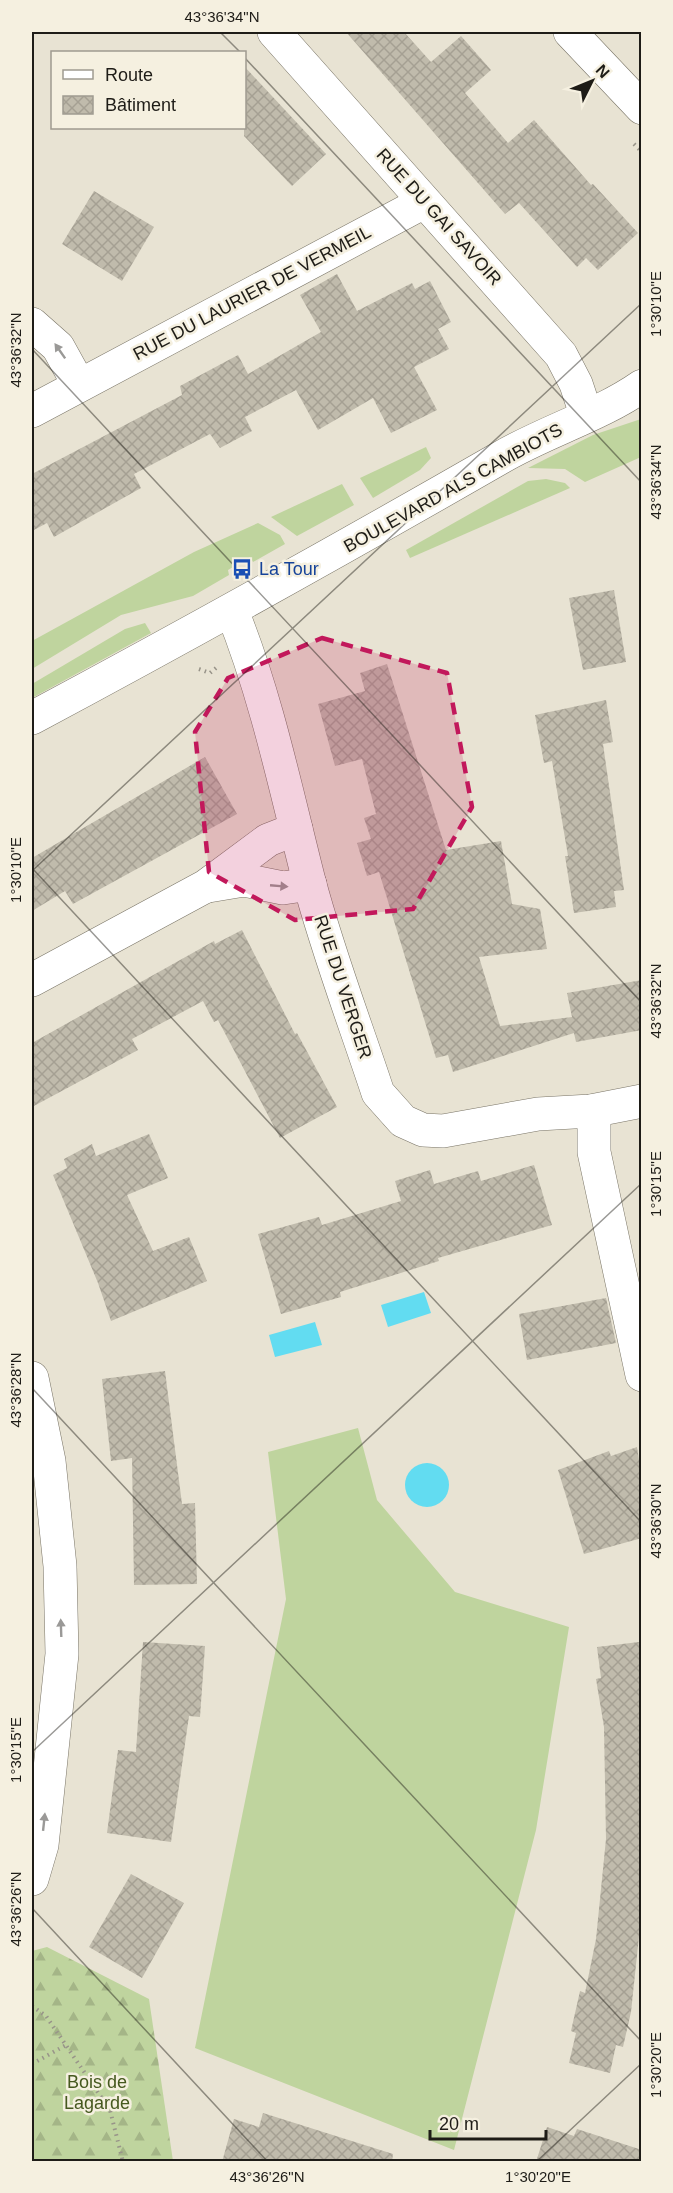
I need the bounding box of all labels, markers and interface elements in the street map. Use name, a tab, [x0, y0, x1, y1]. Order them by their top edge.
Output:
text: 43°36'34"N	[184, 8, 260, 25]
legend	[51, 51, 246, 129]
north arrow	[562, 51, 622, 111]
text: N	[592, 61, 613, 81]
text: Route	[105, 65, 153, 85]
text: Bâtiment	[105, 95, 176, 115]
street label: RUE DU GAI SAVOIR	[372, 145, 506, 289]
street label: RUE DU LAURIER DE VERMEIL	[130, 222, 374, 364]
text: 1°30'10"E	[647, 271, 664, 337]
text: 43°36'32"N	[7, 312, 24, 388]
one-way arrow	[54, 344, 66, 360]
street label: BOULEVARD ALS CAMBIOTS	[340, 419, 566, 557]
text: 43°36'34"N	[647, 444, 664, 520]
bus stop icon: La Tour	[230, 557, 254, 581]
place label: La Tour	[259, 559, 319, 579]
text: 1°30'10"E	[7, 837, 24, 903]
one-way arrow	[269, 881, 288, 891]
street label: RUE DU VERGER	[310, 913, 376, 1061]
text: 43°36'32"N	[647, 963, 664, 1039]
text: 1°30'15"E	[647, 1151, 664, 1217]
text: 43°36'28"N	[7, 1352, 24, 1428]
text: 43°36'30"N	[647, 1483, 664, 1559]
one-way arrow	[57, 1619, 66, 1638]
text: 1°30'15"E	[7, 1717, 24, 1783]
one-way arrow	[39, 1813, 49, 1832]
text: 43°36'26"N	[7, 1871, 24, 1947]
text: 1°30'20"E	[647, 2032, 664, 2098]
park label: Bois de Lagarde	[64, 2072, 130, 2113]
scale bar	[430, 2103, 546, 2141]
text: 20 m	[439, 2114, 479, 2134]
text: 43°36'26"N	[229, 2168, 305, 2185]
text: 1°30'20"E	[505, 2168, 571, 2185]

